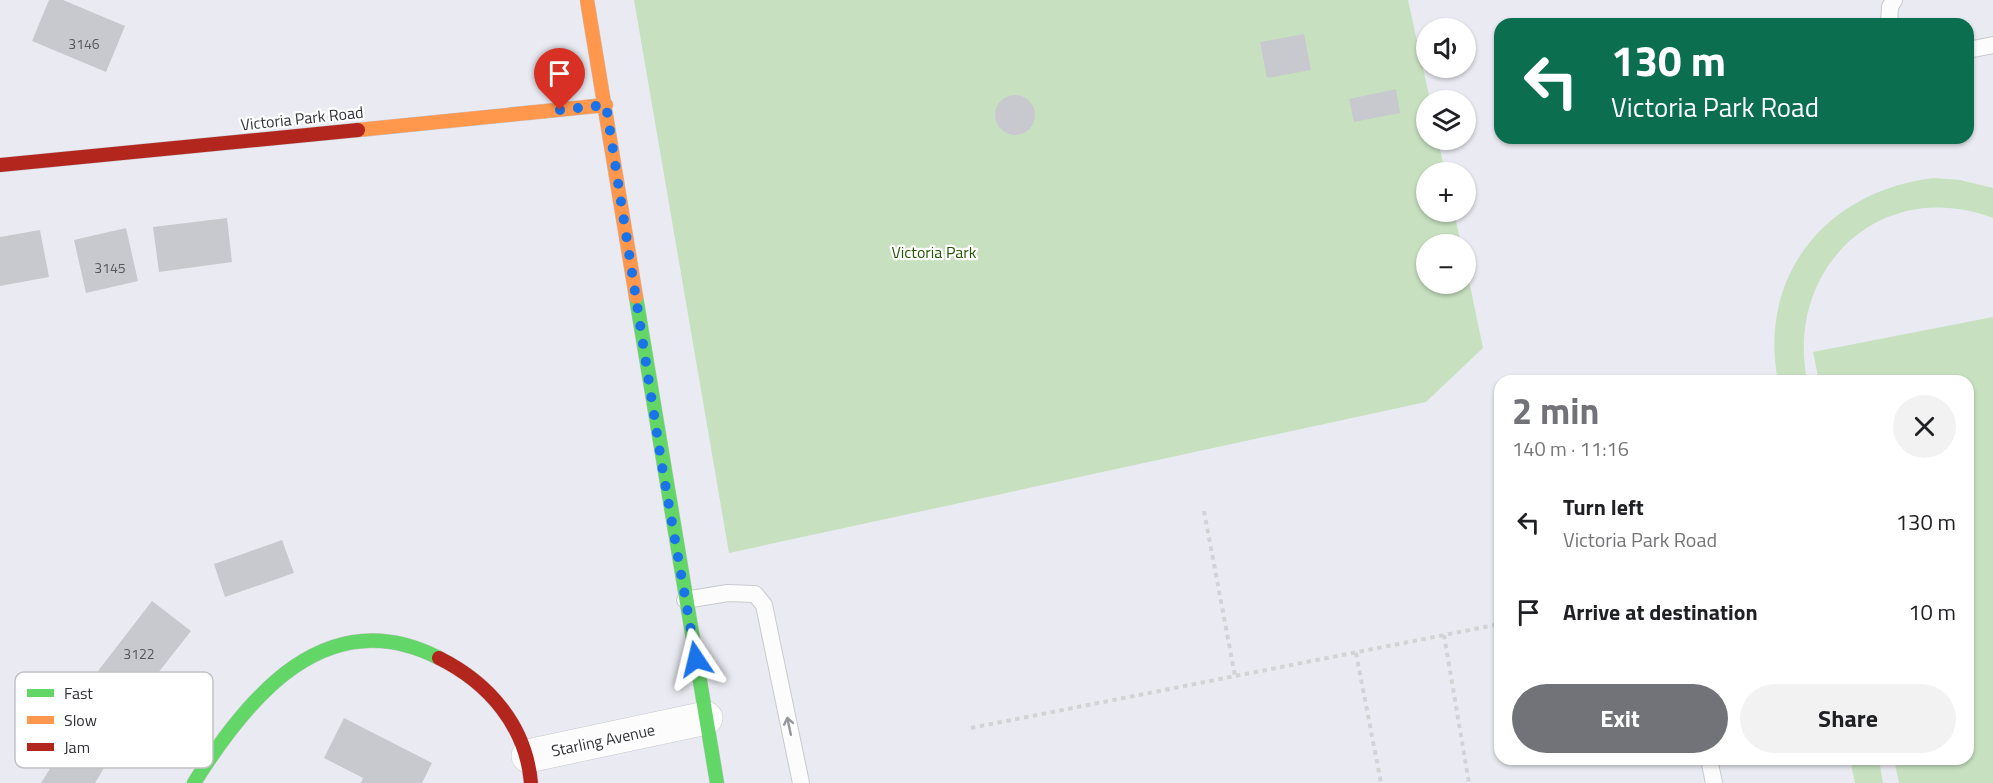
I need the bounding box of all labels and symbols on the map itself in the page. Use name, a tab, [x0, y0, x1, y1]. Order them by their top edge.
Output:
house number: 3146	[68, 33, 100, 54]
pin	[534, 48, 585, 110]
street label: Victoria Park Road	[239, 100, 365, 136]
park label: Victoria Park	[891, 240, 977, 264]
house number: 3145	[94, 257, 126, 278]
position arrow	[664, 627, 728, 691]
house number: 3122	[123, 643, 155, 664]
legend	[15, 672, 213, 768]
text: Fast	[64, 681, 93, 705]
text: Slow	[64, 708, 97, 732]
one-way arrow	[783, 716, 794, 736]
street label: Starling Avenue	[549, 717, 657, 763]
text: Jam	[64, 735, 90, 759]

